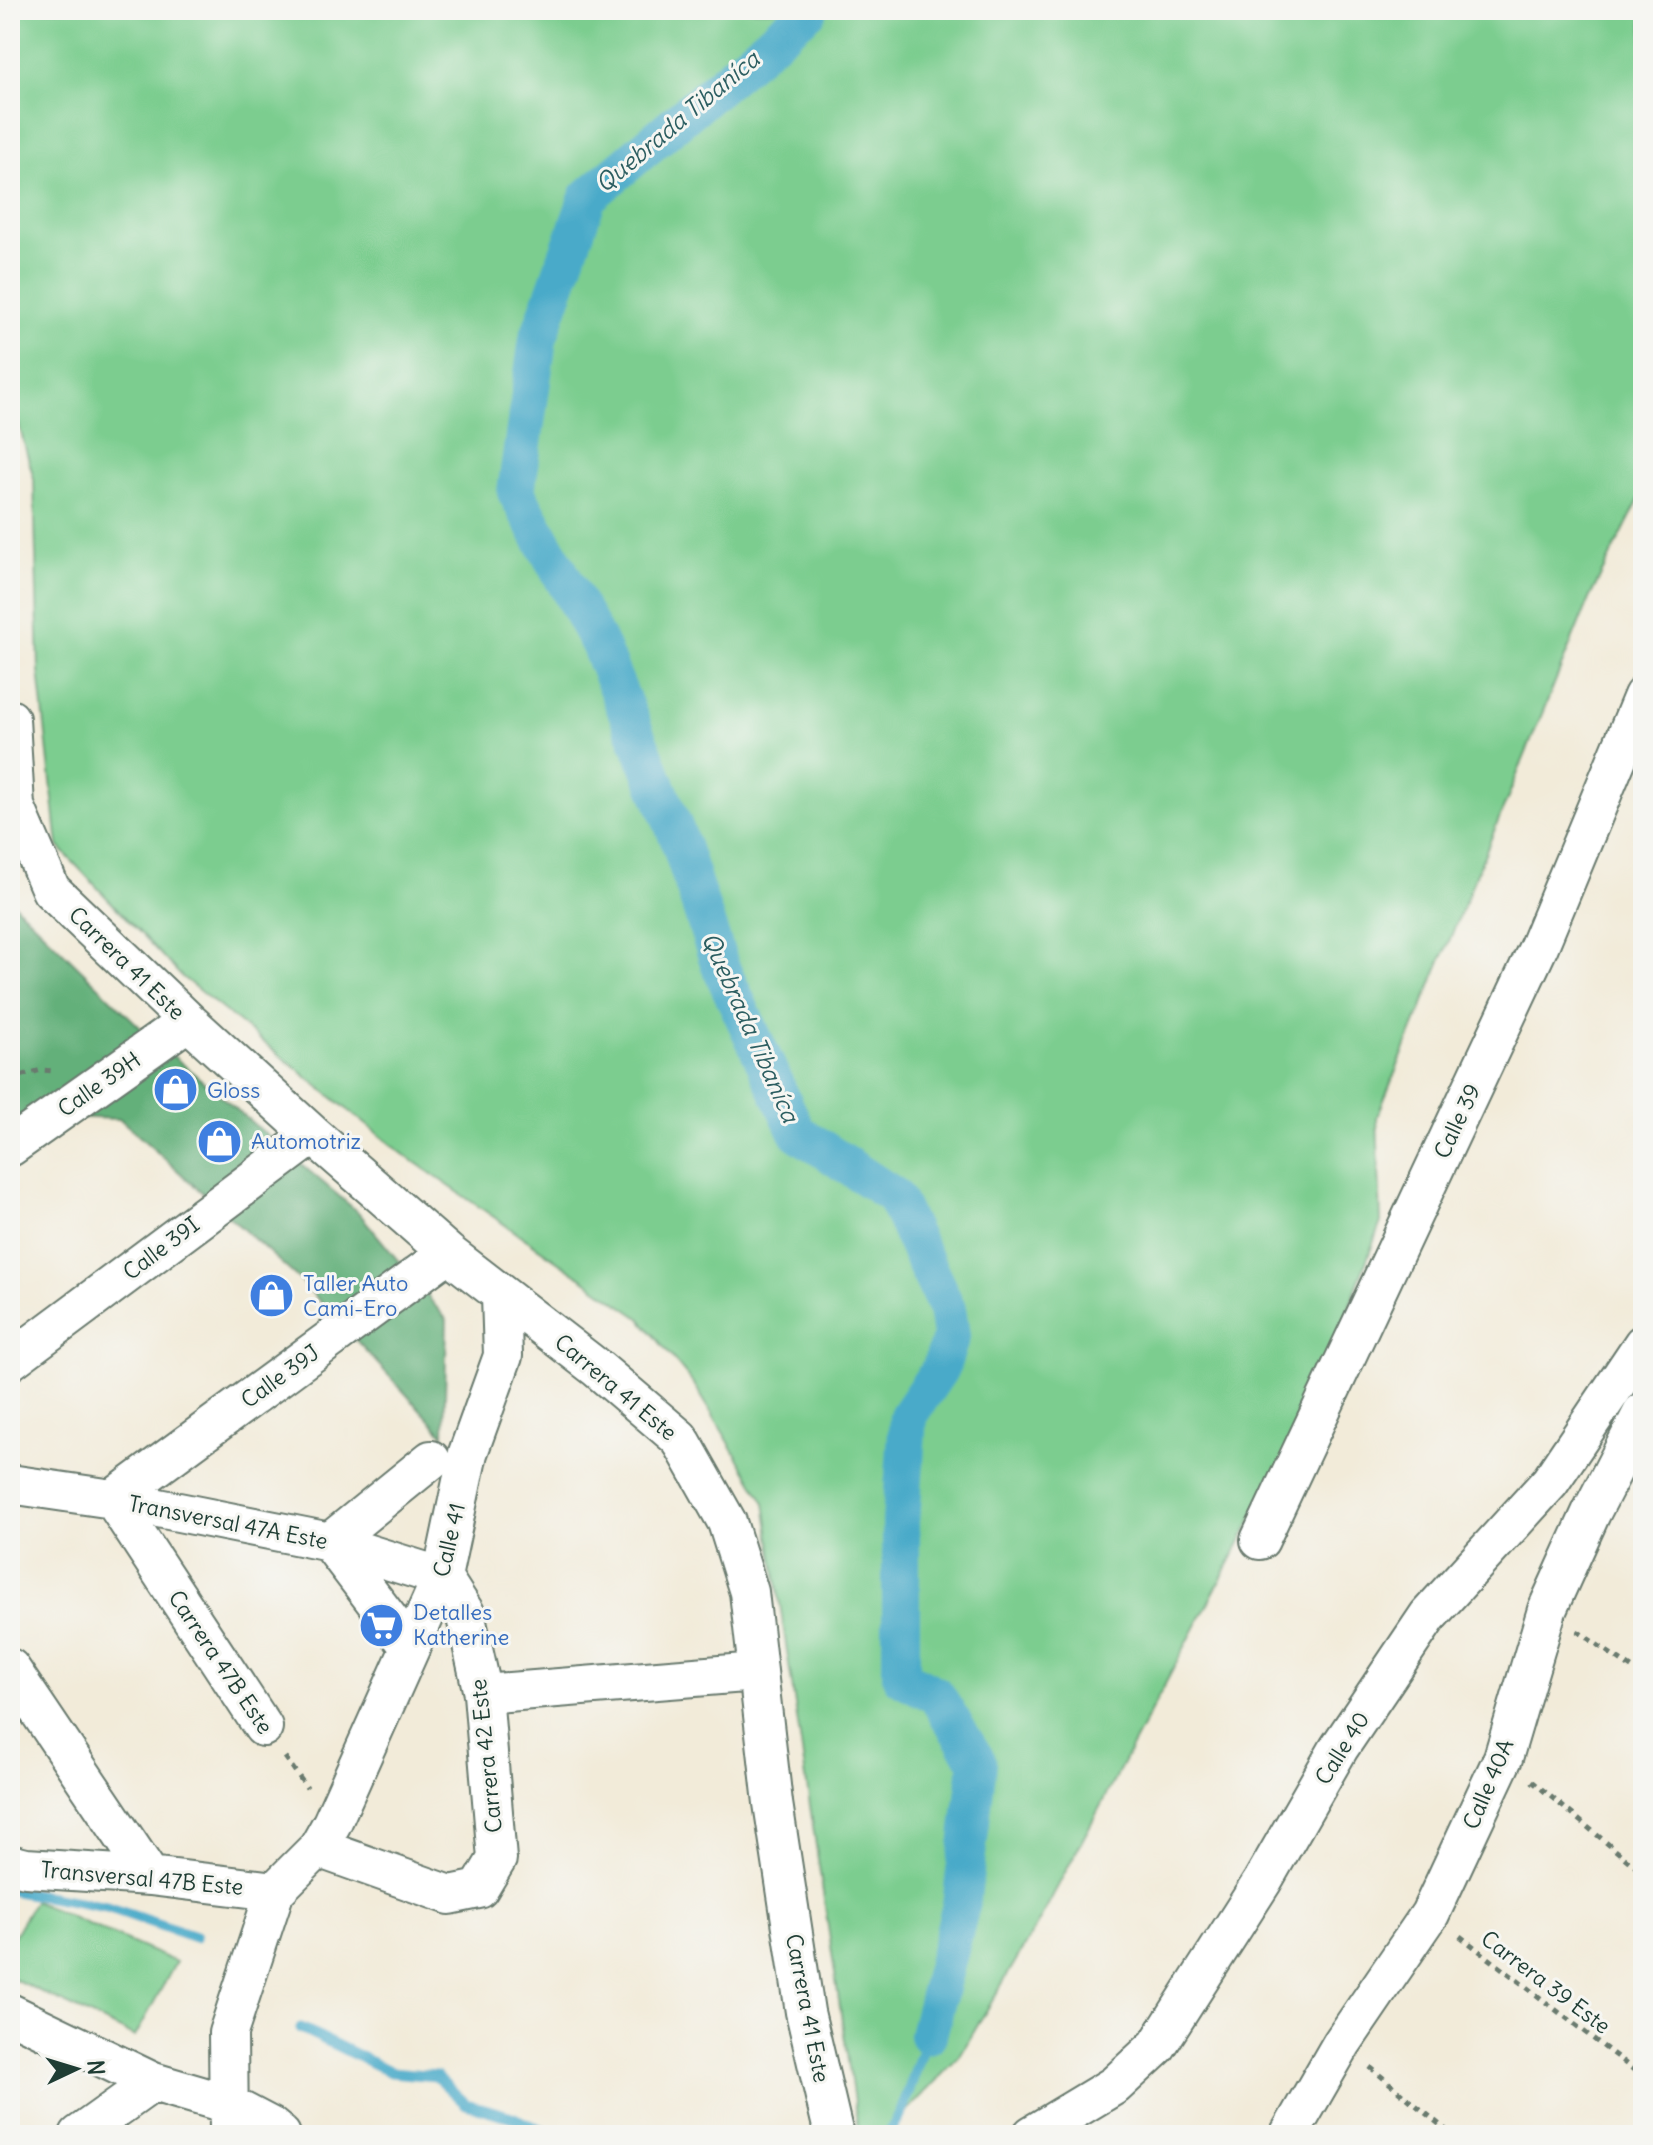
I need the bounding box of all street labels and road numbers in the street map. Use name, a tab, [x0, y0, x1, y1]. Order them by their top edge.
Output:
street label: Carrera 41 Este	[63, 900, 191, 1026]
street label: Calle 39H	[52, 1045, 146, 1123]
street label: Calle 39	[1428, 1079, 1486, 1163]
street label: Calle 39I	[117, 1210, 205, 1286]
street label: Carrera 41 Este	[549, 1328, 683, 1446]
street label: Calle 39J	[235, 1338, 325, 1414]
street label: Transversal 47A Este	[126, 1489, 330, 1555]
street label: Calle 41	[427, 1500, 471, 1580]
street label: Carrera 47B Este	[163, 1585, 279, 1739]
street label: Carrera 42 Este	[464, 1678, 508, 1834]
street label: Calle 40	[1309, 1706, 1375, 1790]
street label: Calle 40A	[1457, 1735, 1519, 1833]
street label: Transversal 47B Este	[40, 1855, 244, 1901]
street label: Carrera 39 Este	[1476, 1924, 1616, 2040]
street label: Carrera 41 Este	[780, 1931, 836, 2085]

